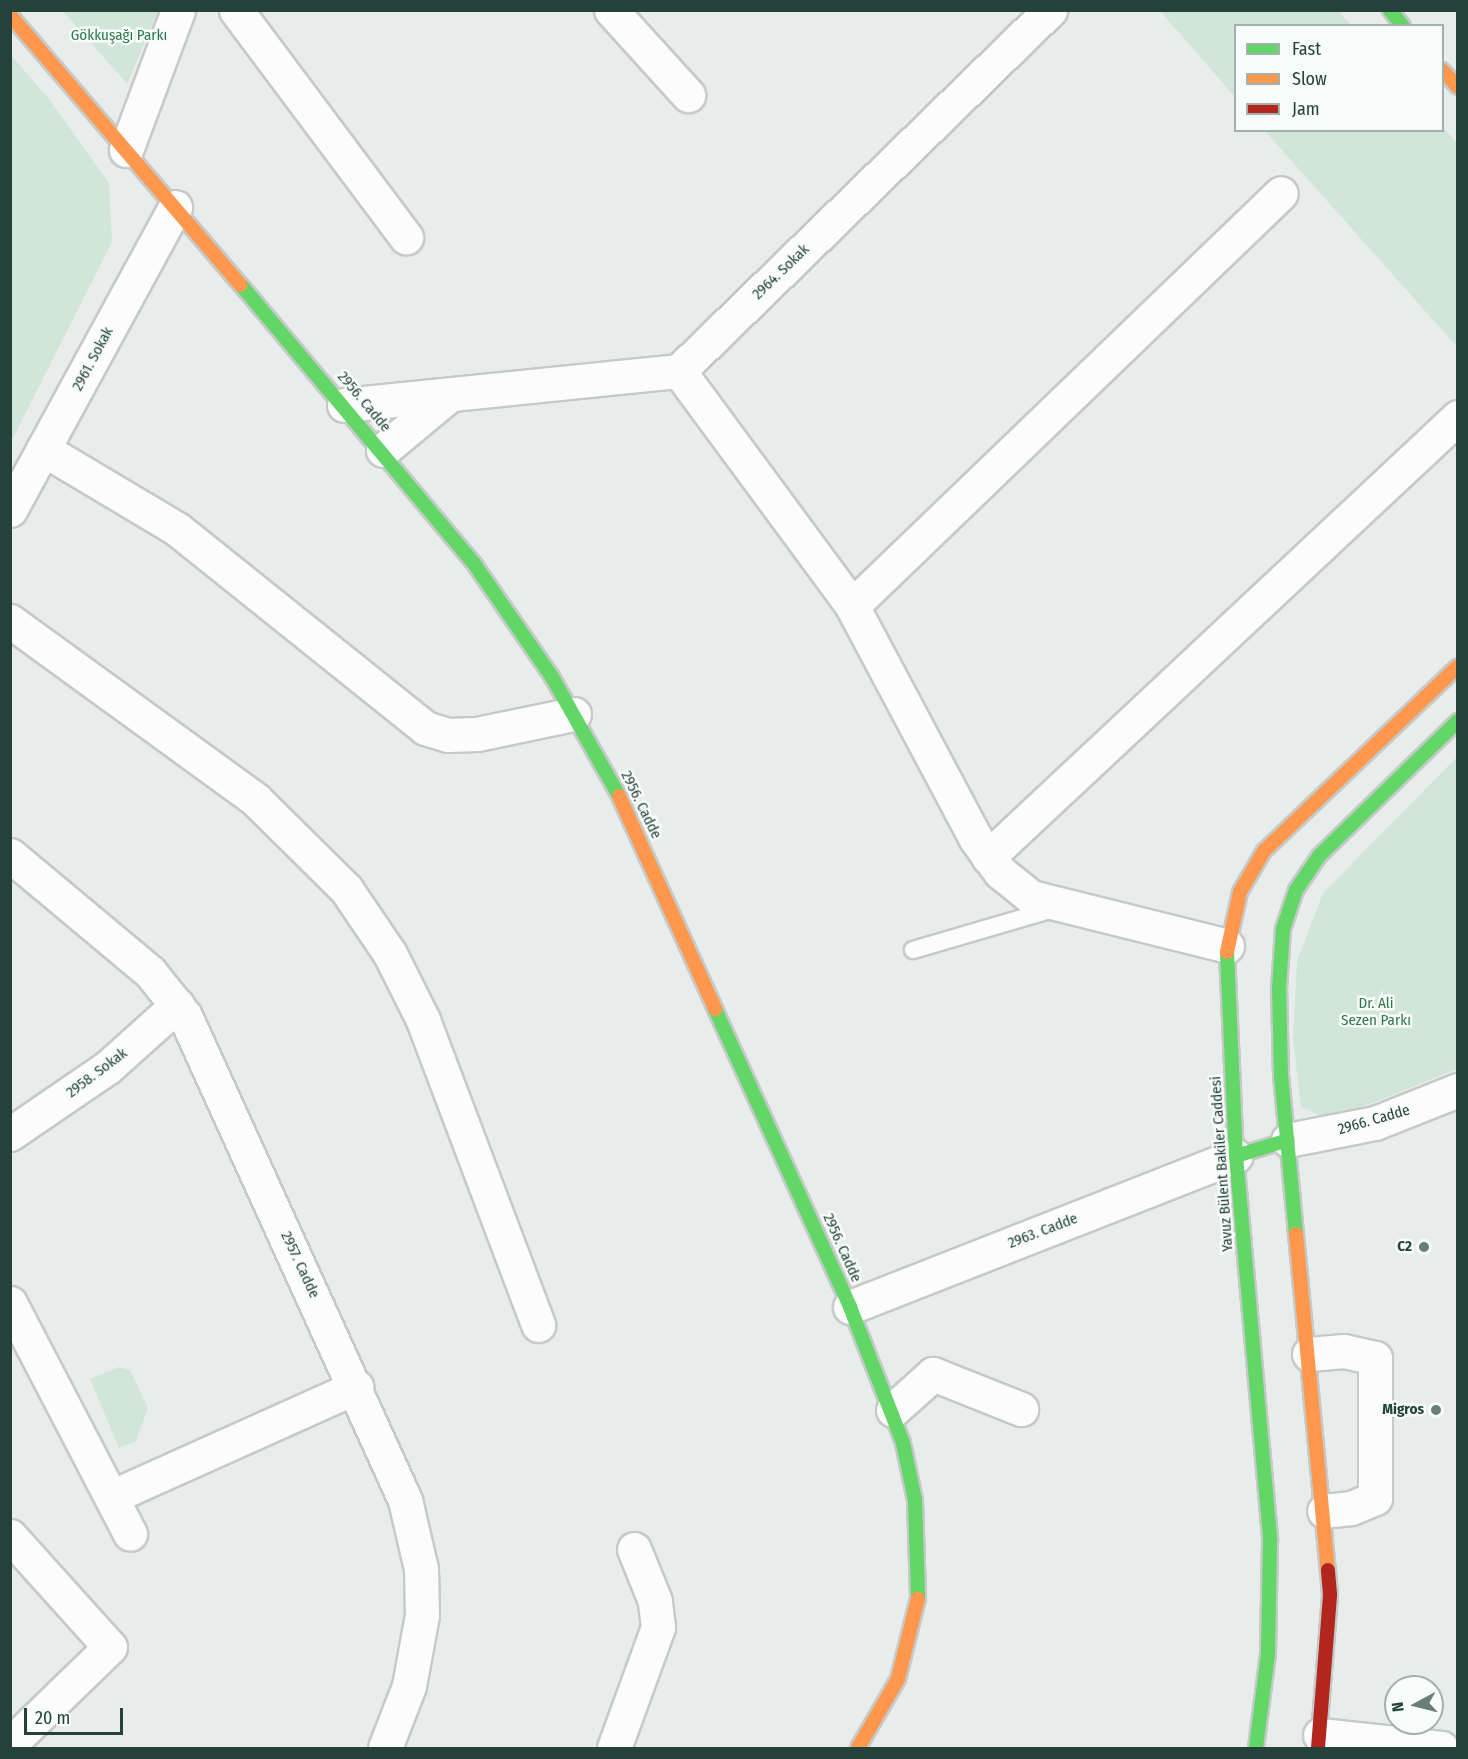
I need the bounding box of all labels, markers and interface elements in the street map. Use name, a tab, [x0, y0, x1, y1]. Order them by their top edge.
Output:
legend	[1234, 24, 1444, 132]
park label: Gökkuşağı Parkı	[71, 27, 167, 45]
text: Fast	[1292, 38, 1321, 60]
text: Slow	[1292, 68, 1327, 90]
text: Jam	[1292, 98, 1320, 120]
street label: 2964. Sokak	[749, 241, 813, 303]
street label: 2961. Sokak	[69, 324, 117, 394]
street label: 2956. Cadde	[334, 368, 394, 436]
street label: 2956. Cadde	[617, 768, 665, 842]
park label: Dr. Ali Sezen Parkı	[1341, 994, 1411, 1029]
street label: 2958. Sokak	[63, 1044, 131, 1102]
street label: Yavuz Bülent Bakiler Caddesi	[1207, 1076, 1237, 1252]
street label: 2966. Cadde	[1336, 1101, 1412, 1139]
street label: 2963. Cadde	[1006, 1210, 1080, 1252]
street label: 2956. Cadde	[819, 1211, 865, 1285]
street label: 2957. Cadde	[277, 1229, 323, 1301]
place label: C2	[1397, 1238, 1412, 1256]
marker: C2	[1417, 1240, 1431, 1254]
place label: Migros	[1382, 1401, 1424, 1419]
marker: Migros	[1429, 1403, 1443, 1417]
north arrow	[1384, 1675, 1444, 1735]
scale bar	[27, 1696, 126, 1734]
text: N	[1388, 1701, 1408, 1713]
text: 20 m	[35, 1707, 70, 1729]

